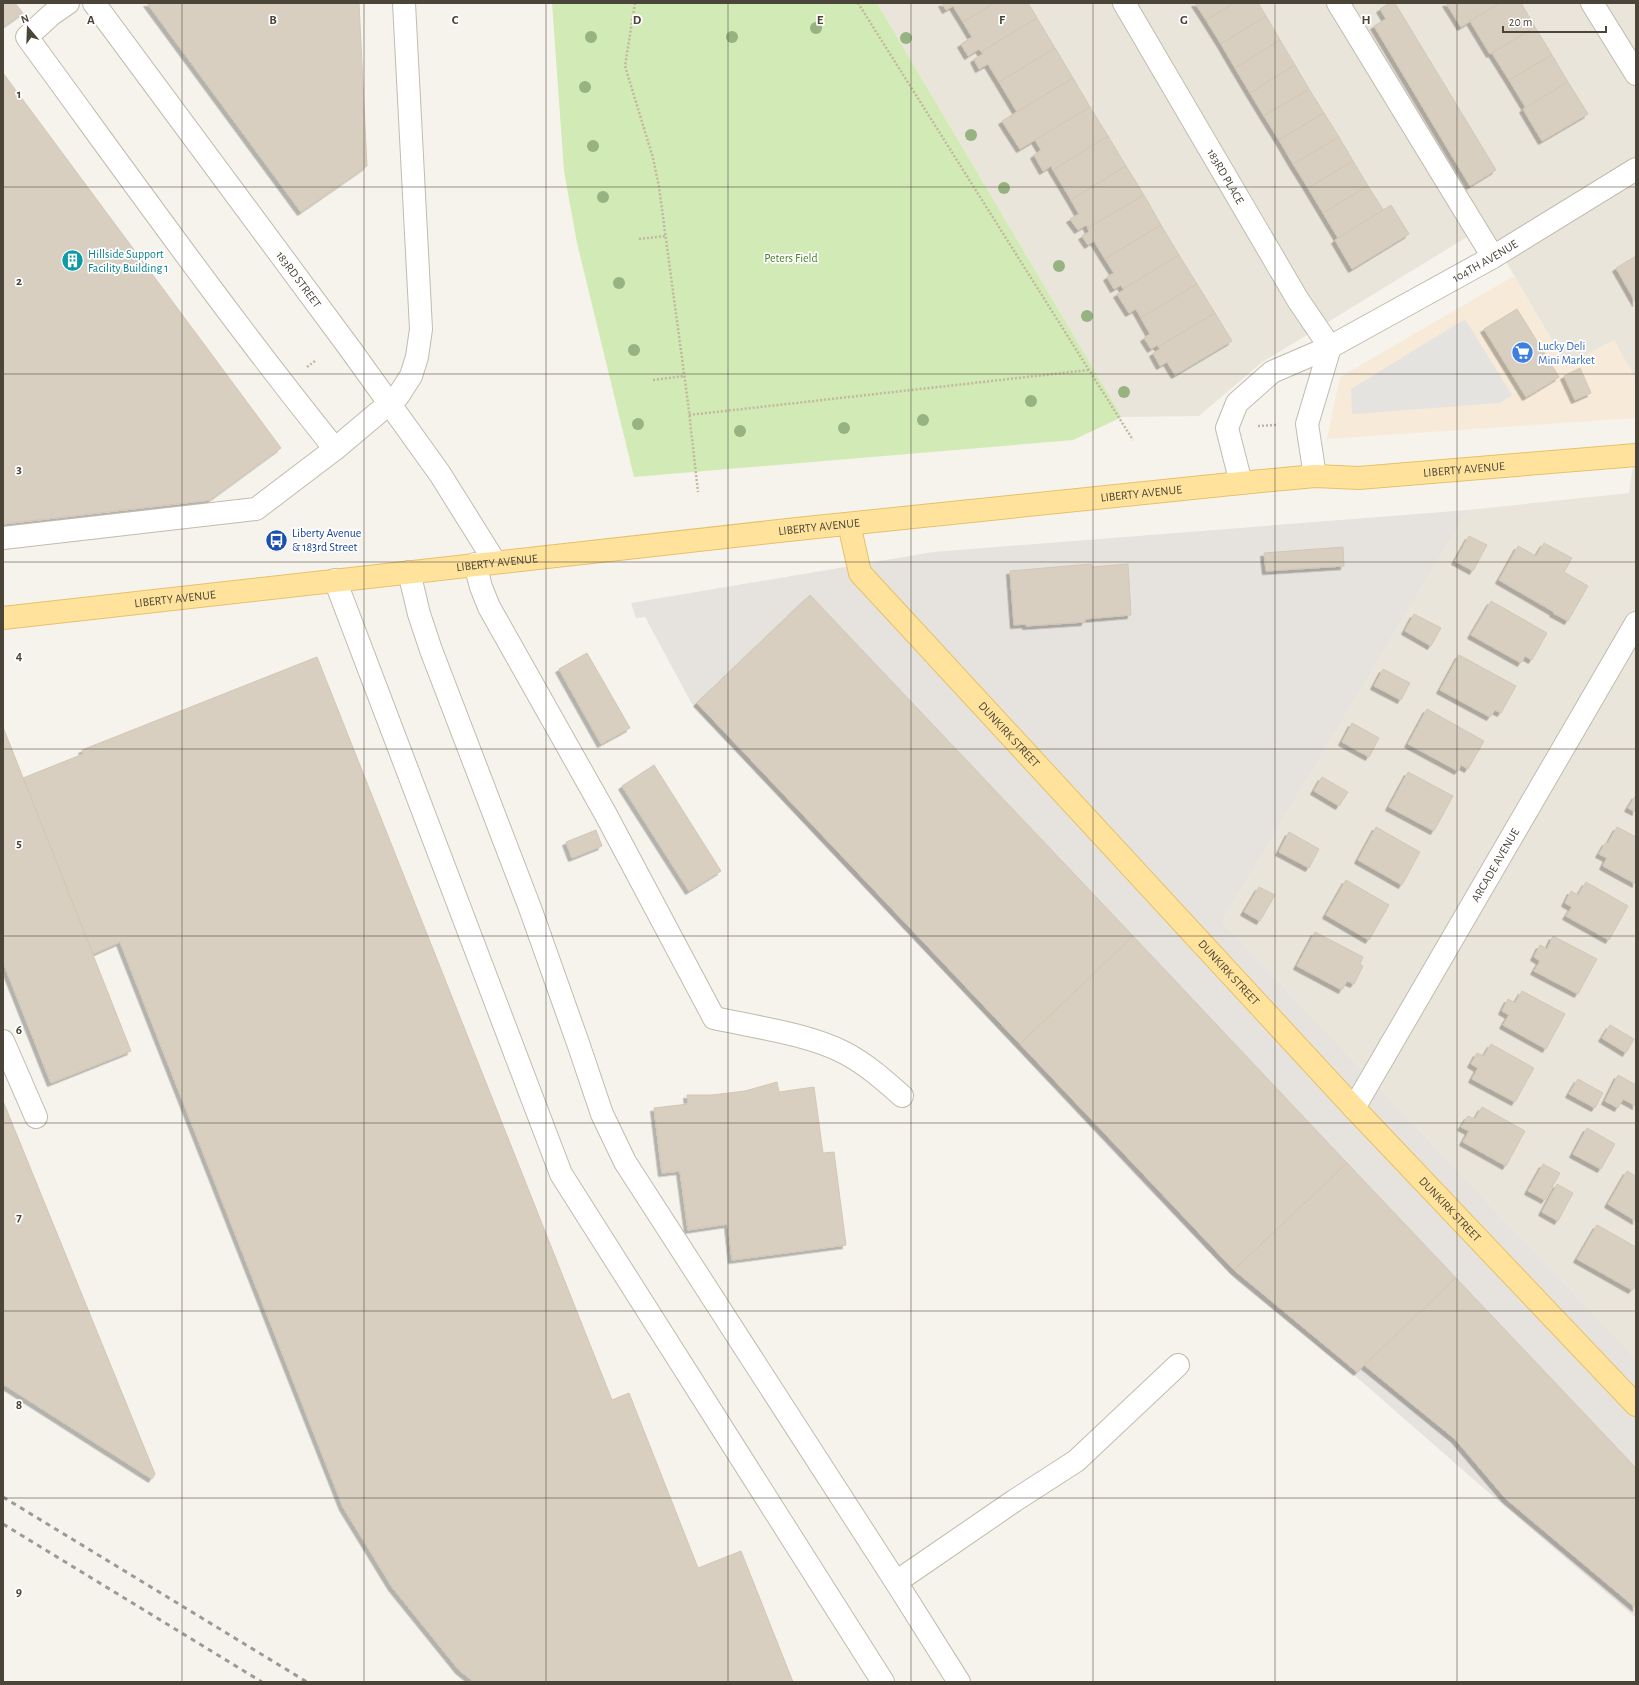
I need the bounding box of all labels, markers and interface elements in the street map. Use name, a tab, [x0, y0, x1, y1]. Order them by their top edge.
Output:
north arrow	[8, 8, 48, 48]
scale bar	[1503, 8, 1606, 34]
text: N	[19, 13, 30, 25]
text: A	[87, 14, 95, 27]
text: B	[269, 14, 277, 27]
text: C	[452, 14, 459, 27]
text: D	[633, 14, 642, 27]
text: E	[817, 14, 824, 27]
text: F	[999, 14, 1006, 27]
text: G	[1180, 14, 1188, 27]
text: H	[1361, 14, 1371, 27]
text: 20 m	[1509, 16, 1532, 28]
text: 1	[17, 88, 21, 101]
street label: 183RD PLACE	[1205, 147, 1246, 206]
street label: 104TH AVENUE	[1450, 237, 1520, 284]
building icon: Hillside Support Facility Building 1	[60, 248, 86, 274]
place label: Hillside Support Facility Building 1	[88, 248, 168, 275]
street label: 183RD STREET	[274, 249, 323, 310]
park label: Peters Field	[764, 252, 818, 264]
text: 2	[16, 275, 22, 288]
supermarket icon: Lucky Deli Mini Market	[1509, 340, 1535, 366]
place label: Lucky Deli Mini Market	[1538, 340, 1595, 366]
street label: LIBERTY AVENUE	[1423, 460, 1505, 479]
text: 3	[16, 463, 22, 476]
street label: LIBERTY AVENUE	[1100, 483, 1183, 504]
street label: LIBERTY AVENUE	[778, 517, 860, 537]
bus stop icon: Liberty Avenue & 183rd Street	[264, 527, 290, 553]
place label: Liberty Avenue & 183rd Street	[292, 527, 361, 553]
street label: LIBERTY AVENUE	[456, 552, 538, 573]
street label: LIBERTY AVENUE	[134, 588, 216, 609]
text: 4	[16, 650, 23, 663]
street label: DUNKIRK STREET	[976, 700, 1042, 769]
street label: ARCADE AVENUE	[1469, 826, 1521, 904]
text: 5	[16, 837, 22, 850]
street label: DUNKIRK STREET	[1196, 938, 1262, 1008]
text: 6	[16, 1024, 22, 1037]
street label: DUNKIRK STREET	[1417, 1175, 1483, 1244]
text: 7	[16, 1211, 22, 1224]
text: 8	[16, 1399, 22, 1412]
text: 9	[16, 1586, 22, 1599]

